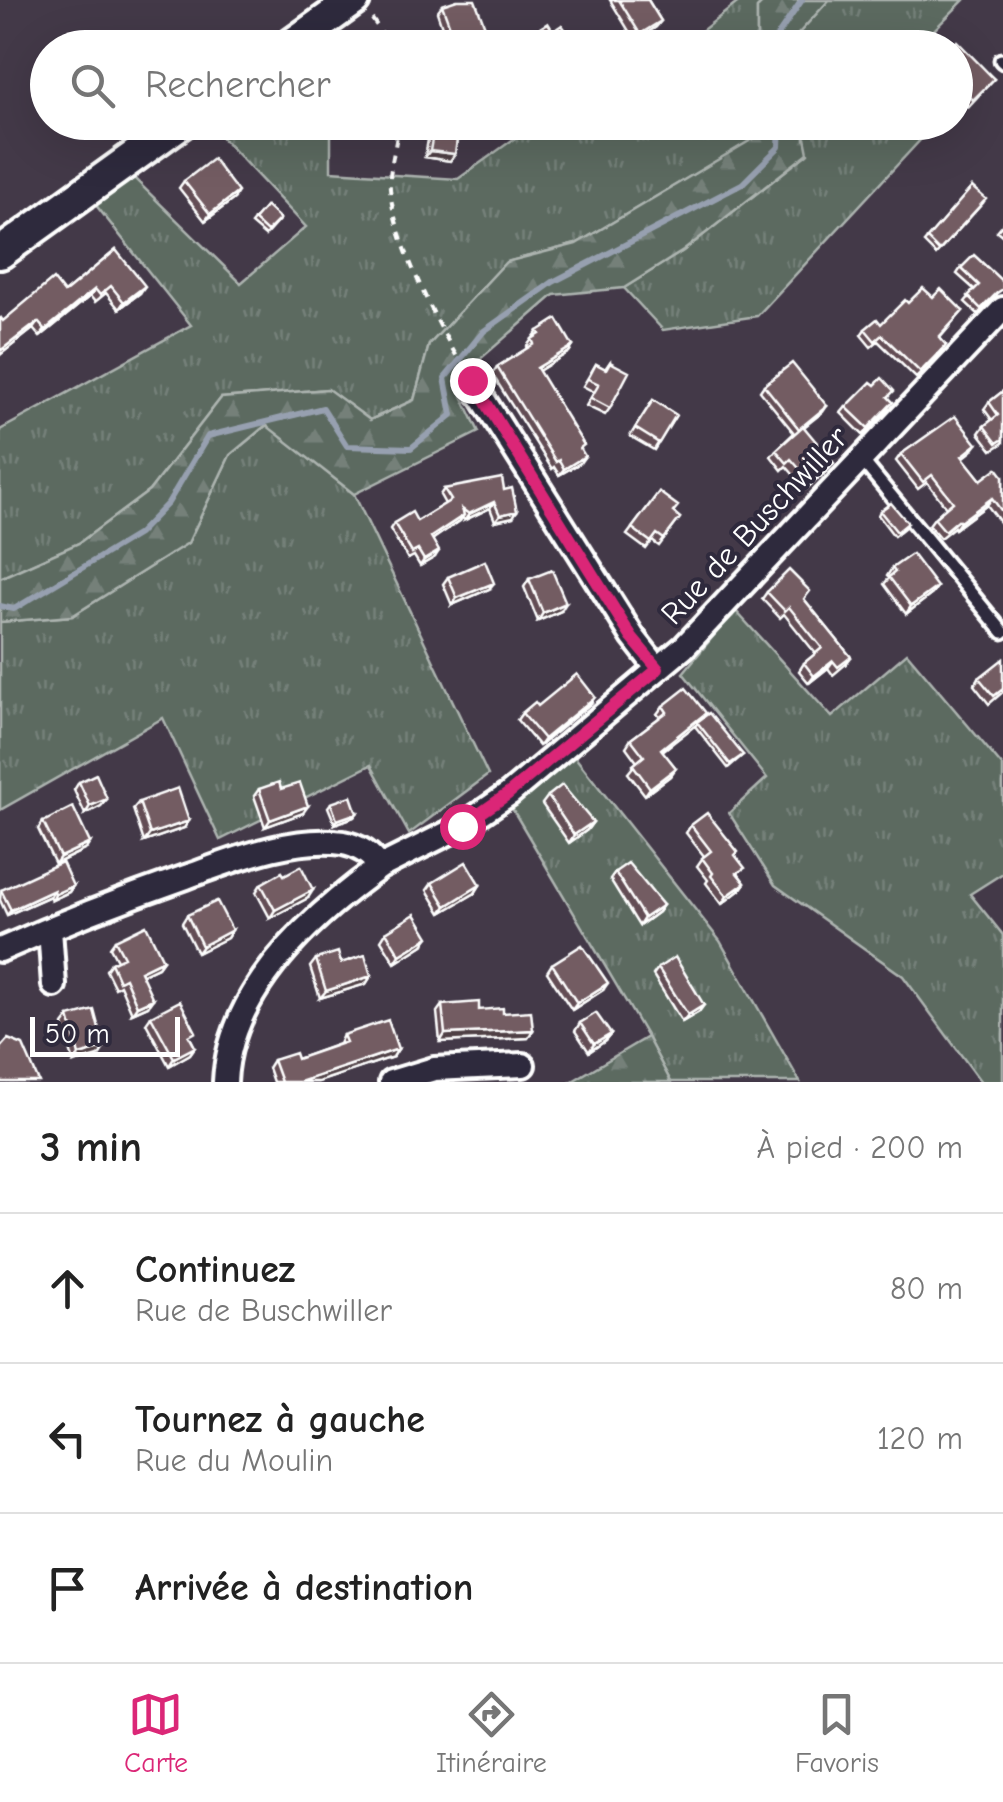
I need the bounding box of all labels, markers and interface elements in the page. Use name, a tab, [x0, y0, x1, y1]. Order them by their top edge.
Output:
search box	[30, 30, 973, 140]
icon: search	[65, 58, 120, 113]
text: Rechercher	[145, 63, 331, 107]
route end	[450, 358, 496, 404]
street label: Rue de Buschwiller	[653, 419, 856, 632]
route start	[440, 804, 486, 850]
scale bar	[30, 1012, 180, 1056]
text: 50 m	[45, 1018, 110, 1050]
text: 3 min	[40, 1123, 142, 1172]
text: À pied · 200 m	[757, 1129, 963, 1166]
text: Continuez	[135, 1248, 295, 1292]
icon: ahead	[40, 1261, 95, 1316]
text: 80 m	[890, 1270, 963, 1307]
text: Rue de Buschwiller	[135, 1292, 392, 1329]
text: Tournez à gauche	[135, 1398, 425, 1442]
icon: left	[40, 1411, 95, 1466]
text: 120 m	[877, 1420, 963, 1457]
text: Rue du Moulin	[135, 1442, 333, 1479]
icon: arrive	[40, 1561, 95, 1616]
text: Arrivée à destination	[135, 1566, 473, 1610]
tab: Carte	[124, 1687, 188, 1779]
tab: Itinéraire	[436, 1687, 547, 1779]
tab: Favoris	[795, 1687, 879, 1779]

